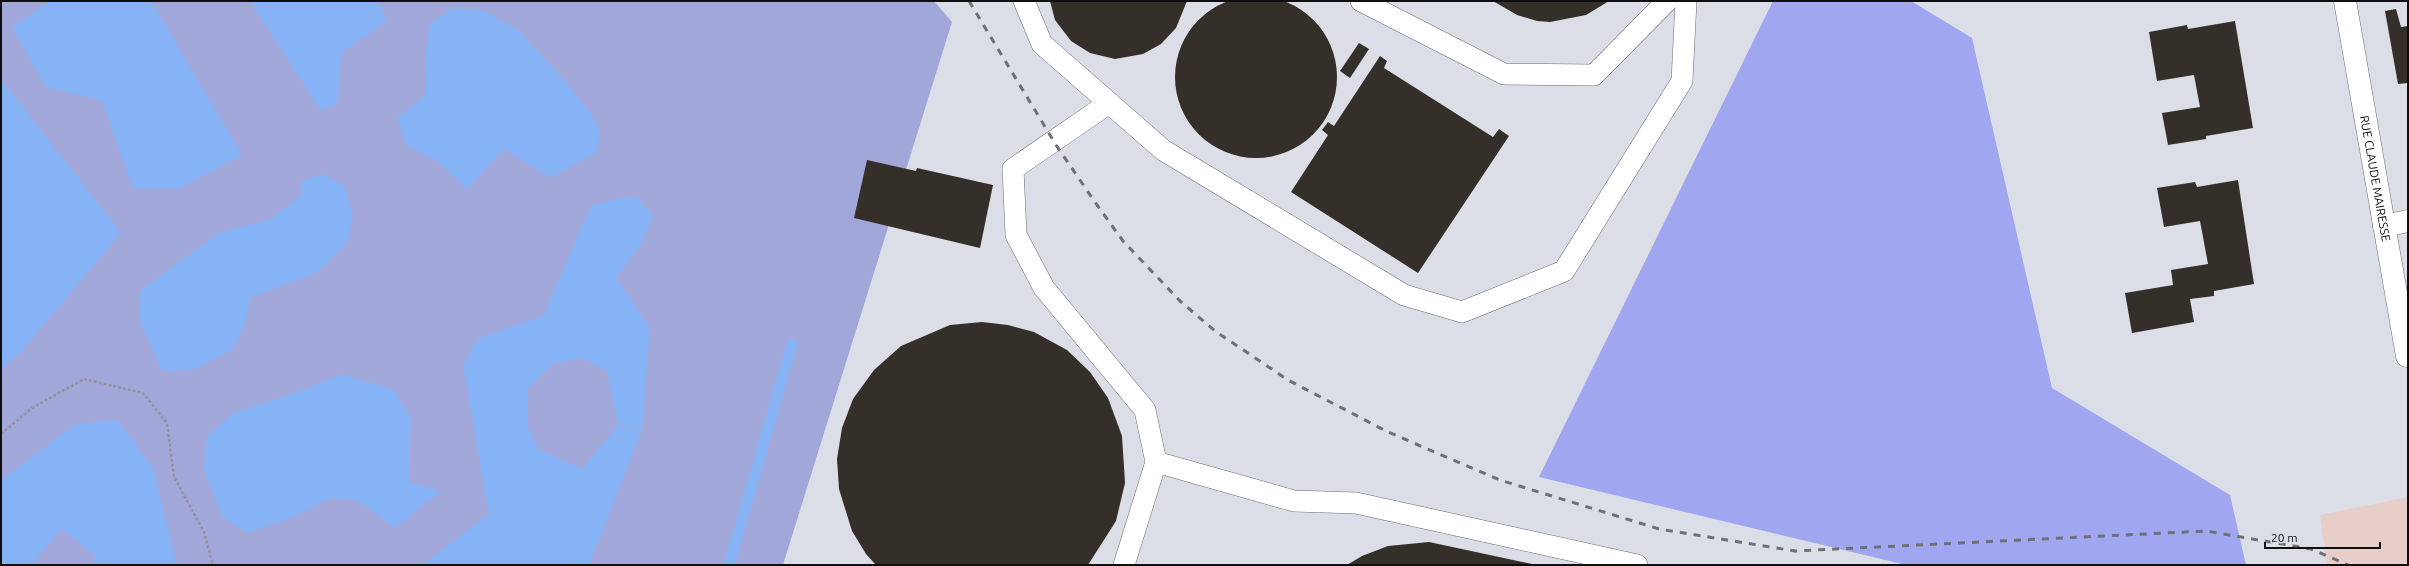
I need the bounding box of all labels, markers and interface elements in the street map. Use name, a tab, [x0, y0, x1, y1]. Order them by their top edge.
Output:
street label: RUE CLAUDE MAIRESSE	[2359, 114, 2393, 243]
scale bar	[2265, 524, 2380, 550]
text: 20 m	[2271, 531, 2298, 544]

